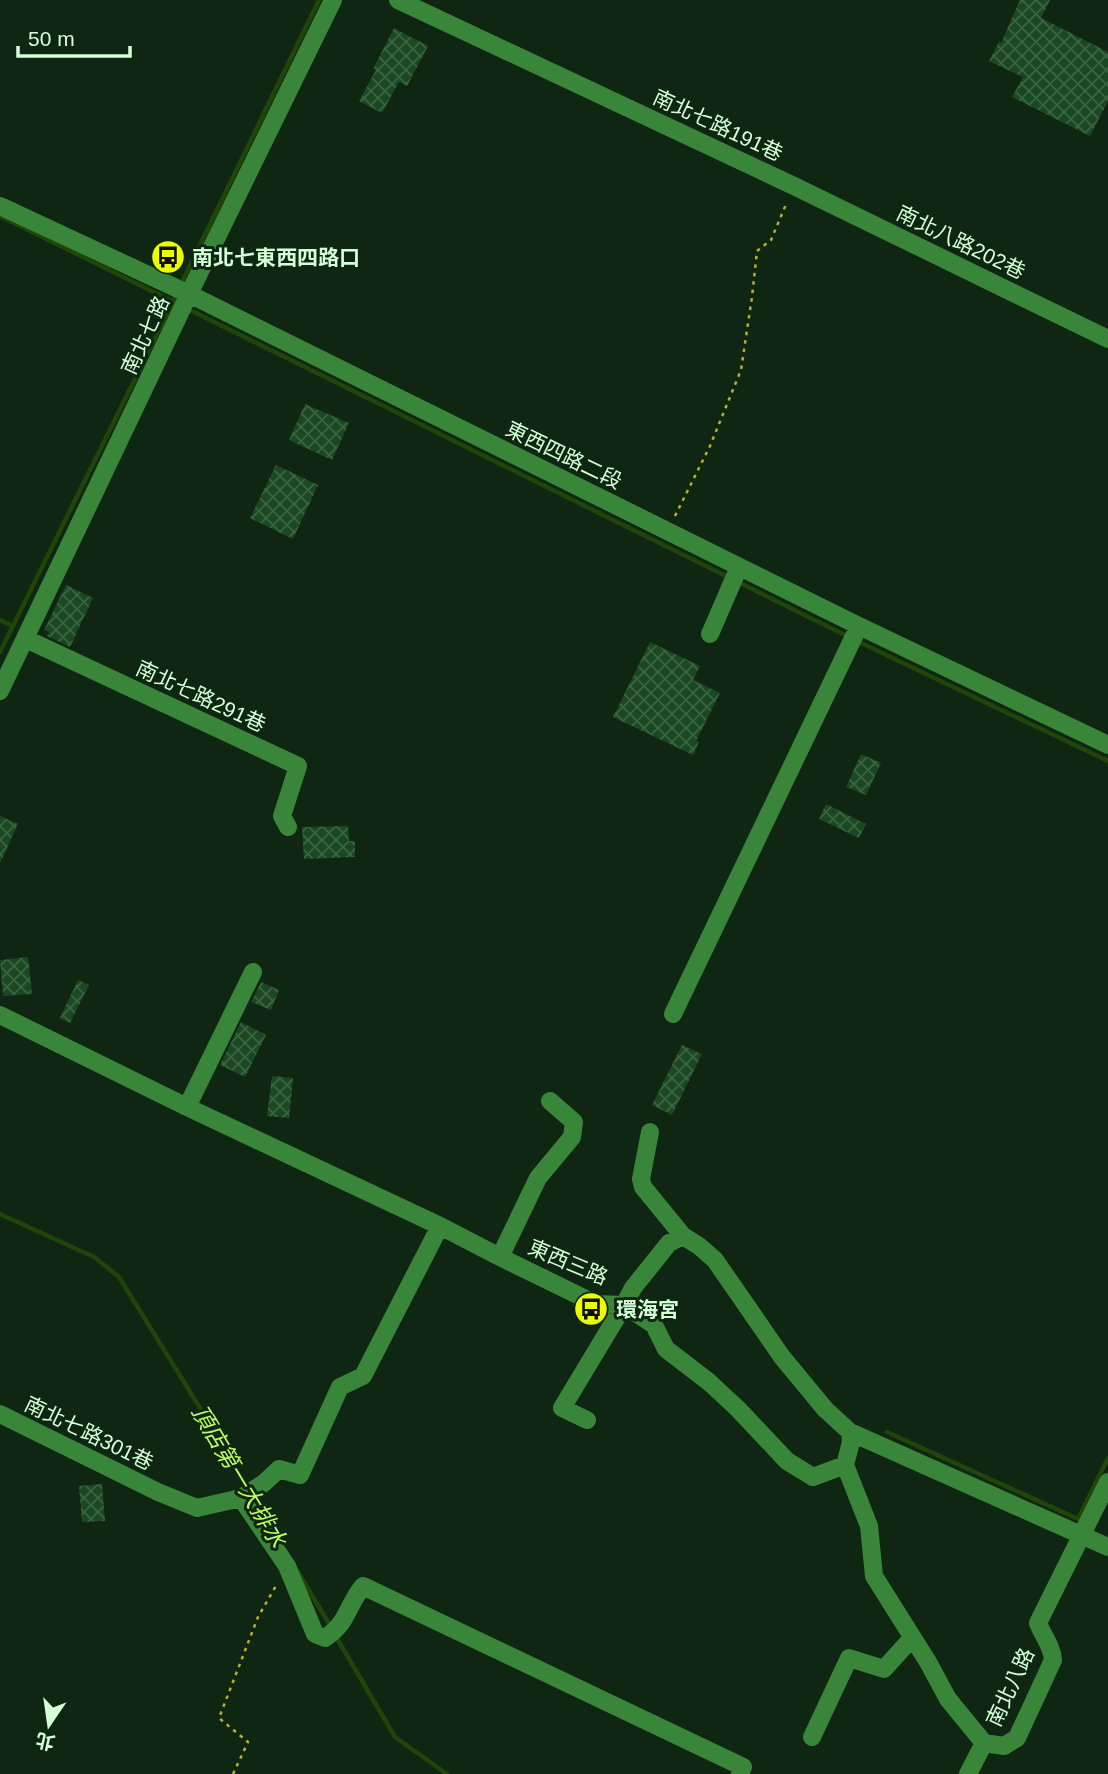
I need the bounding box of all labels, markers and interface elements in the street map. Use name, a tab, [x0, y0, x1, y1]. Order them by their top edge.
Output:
scale bar	[18, 14, 130, 58]
text: 50 m	[28, 27, 75, 50]
street label: 南北七路191巷	[650, 85, 786, 165]
street label: 南北八路202巷	[893, 201, 1029, 283]
bus stop icon: 南北七東西四路口	[149, 238, 187, 276]
place label: 南北七東西四路口	[192, 246, 360, 269]
street label: 南北七路	[117, 292, 173, 378]
street label: 東西四路二段	[502, 417, 626, 493]
street label: 南北七路291巷	[133, 656, 269, 736]
street label: 東西三路	[525, 1235, 611, 1289]
bus stop icon: 環海宮	[572, 1290, 610, 1328]
place label: 環海宮	[616, 1298, 679, 1321]
street label: 南北七路301巷	[21, 1392, 157, 1474]
water label: 頂店第一大排水	[186, 1400, 292, 1553]
street label: 南北八路	[982, 1644, 1038, 1730]
north arrow	[14, 1690, 84, 1760]
text: 北	[34, 1729, 57, 1753]

